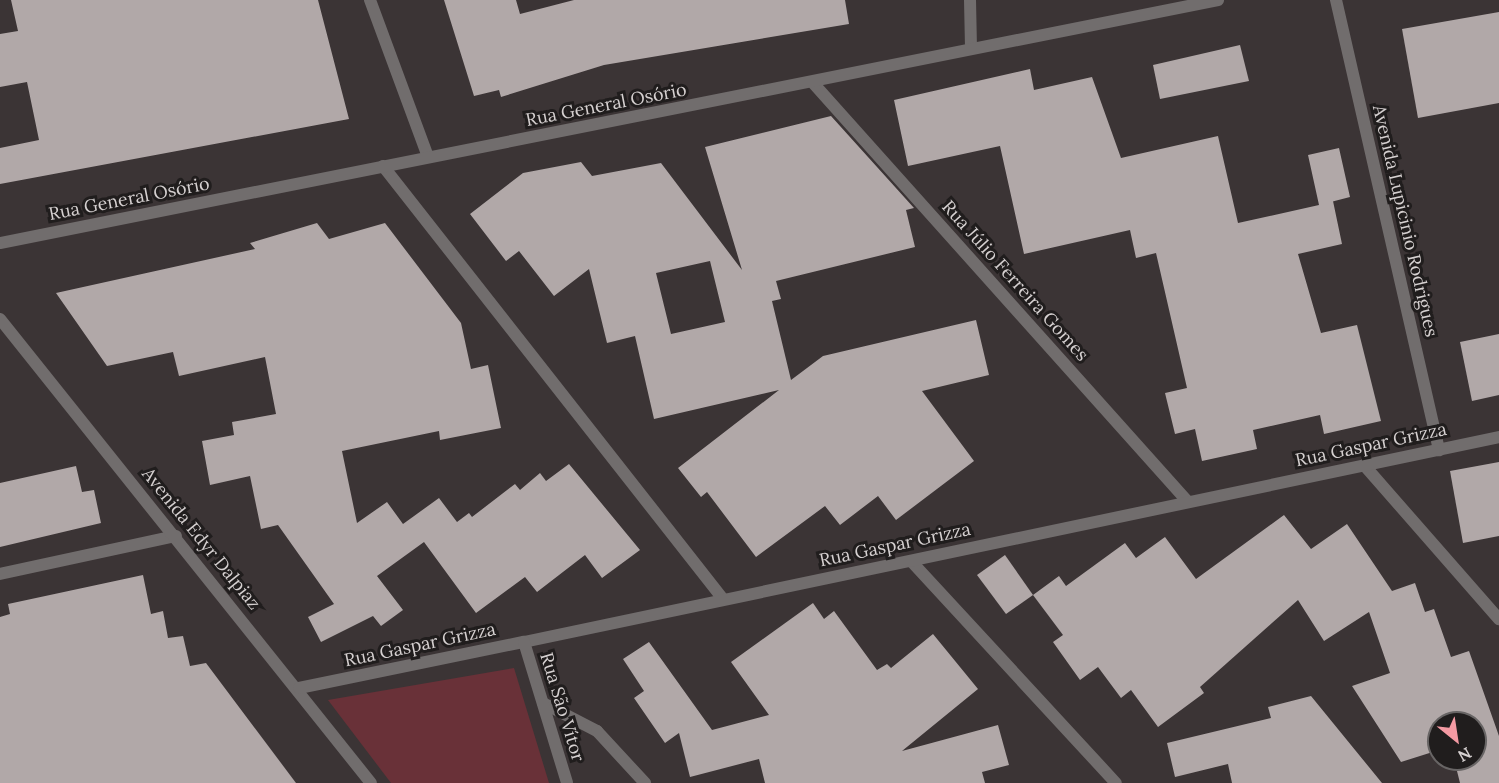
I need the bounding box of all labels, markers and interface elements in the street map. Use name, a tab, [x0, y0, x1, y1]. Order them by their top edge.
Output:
street label: Rua General Osório	[524, 79, 688, 131]
street label: Avenida Lupicinio Rodrigues	[1368, 103, 1442, 339]
street label: Rua General Osório	[47, 173, 211, 225]
street label: Rua Júlio Ferreira Gomes	[937, 196, 1093, 366]
street label: Rua Gaspar Grizza	[1293, 418, 1449, 472]
street label: Avenida Edyr Dalpiaz	[137, 464, 265, 614]
street label: Rua Gaspar Grizza	[817, 518, 973, 572]
street label: Rua Gaspar Grizza	[342, 618, 498, 672]
street label: Rua São Vítor	[535, 650, 589, 764]
north arrow	[1427, 711, 1487, 771]
text: N	[1455, 743, 1475, 767]

